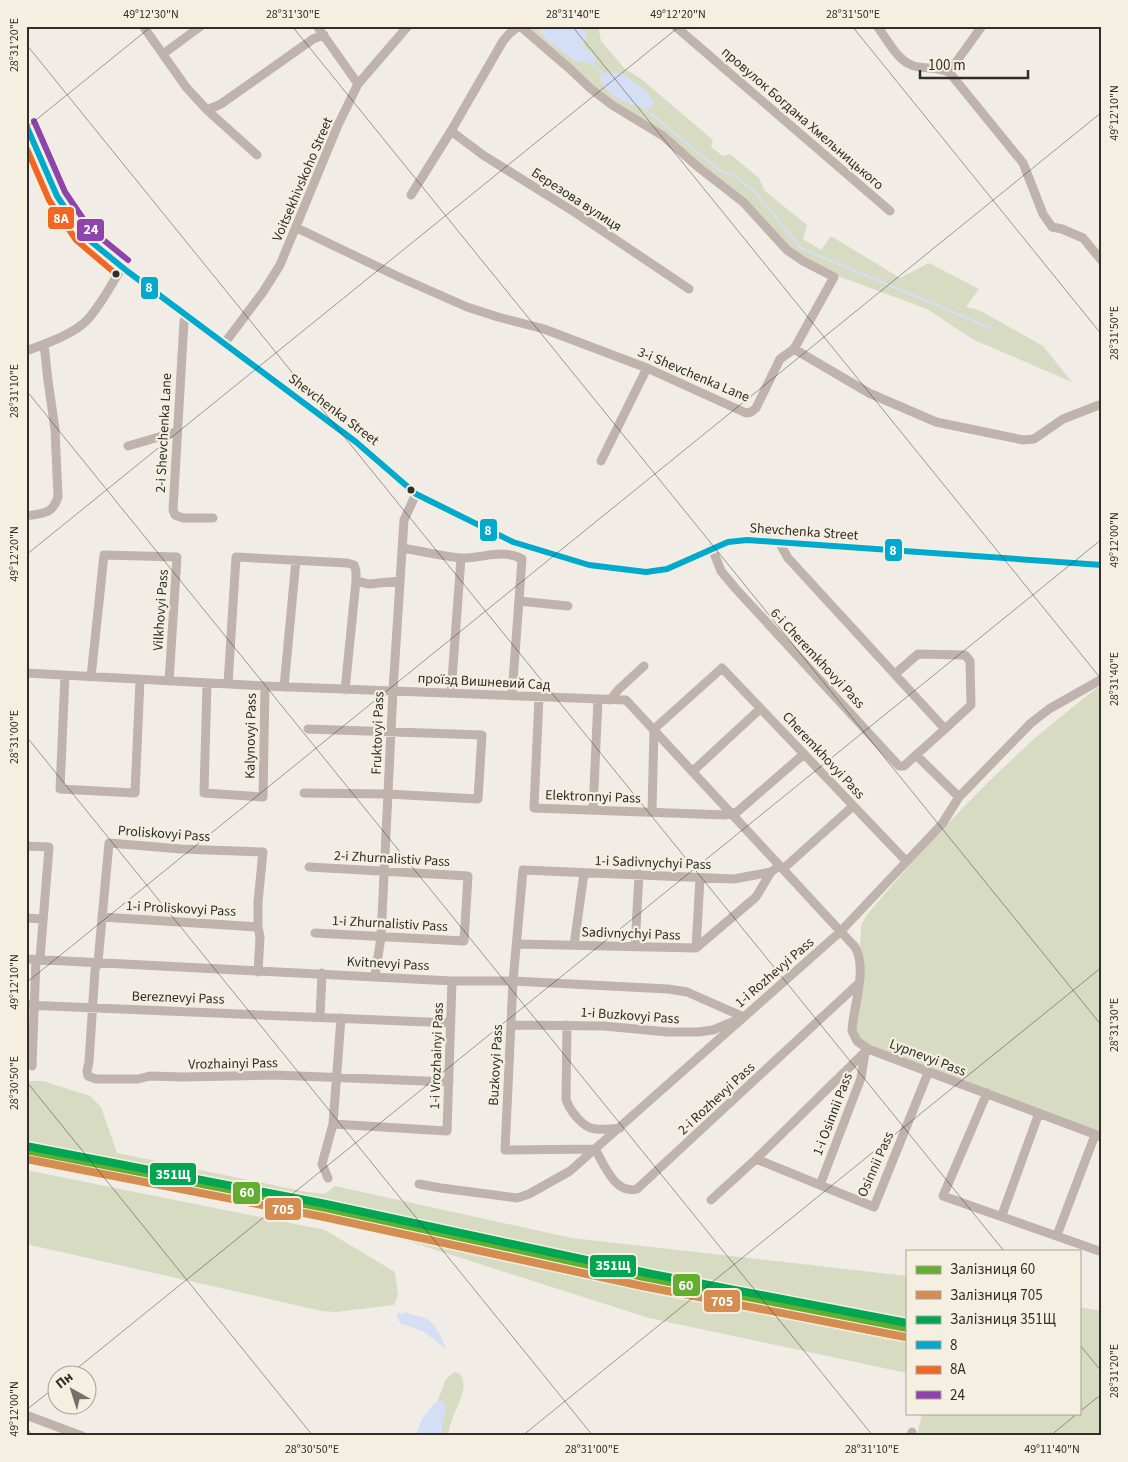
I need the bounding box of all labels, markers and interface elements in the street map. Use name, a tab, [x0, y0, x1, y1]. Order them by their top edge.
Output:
text: 49°12'30"N	[123, 6, 179, 23]
text: 28°31'30"E	[266, 6, 320, 23]
text: 28°31'40"E	[546, 6, 600, 23]
text: 49°12'20"N	[650, 6, 706, 23]
text: 28°31'50"E	[826, 6, 880, 23]
text: 28°31'20"E	[6, 18, 23, 72]
street label: провулок Богдана Хмельницького	[717, 43, 888, 195]
scale bar	[920, 48, 1028, 80]
text: 100 m	[928, 55, 966, 76]
text: 49°12'10"N	[1106, 85, 1123, 141]
street label: Voitsekhivskoho Street	[268, 114, 338, 245]
street label: Березова вулиця	[527, 163, 626, 237]
line badge: 8А	[47, 206, 75, 230]
text: 8А	[53, 209, 70, 229]
line badge: 24	[76, 218, 105, 242]
text: 24	[84, 220, 99, 240]
unlabelled marker	[111, 269, 121, 279]
line badge: 8	[140, 276, 159, 300]
text: 8	[145, 278, 153, 298]
text: 28°31'50"E	[1106, 306, 1123, 360]
street label: 3-i Shevchenka Lane	[635, 342, 753, 408]
text: 28°31'10"E	[6, 364, 23, 418]
street label: Shevchenka Street	[284, 369, 383, 451]
street label: 2-i Shevchenka Lane	[151, 373, 177, 493]
unlabelled marker	[406, 485, 416, 495]
text: 49°12'00"N	[1106, 512, 1123, 568]
line badge: 8	[479, 518, 498, 542]
street label: Shevchenka Street	[749, 518, 859, 546]
text: 8	[484, 521, 492, 541]
text: 49°12'20"N	[6, 526, 23, 582]
line badge: 8	[884, 538, 903, 562]
text: 8	[889, 541, 897, 561]
street label: Vilkhovyi Pass	[148, 568, 174, 652]
street label: 6-i Cheremkhovyi Pass	[765, 604, 869, 713]
text: 28°31'40"E	[1106, 652, 1123, 706]
street label: проїзд Вишневий Сад	[417, 669, 551, 695]
street label: Fruktovyi Pass	[367, 691, 389, 775]
street label: Kalynovyi Pass	[240, 693, 262, 779]
street label: Cheremkhovyi Pass	[777, 707, 869, 804]
text: 28°31'00"E	[6, 710, 23, 764]
street label: Elektronnyi Pass	[545, 785, 641, 809]
street label: Proliskovyi Pass	[117, 821, 211, 847]
street label: 2-i Zhurnalistiv Pass	[333, 846, 451, 872]
street label: 1-i Sadivnychyi Pass	[594, 851, 712, 875]
street label: 1-i Proliskovyi Pass	[125, 896, 237, 922]
street label: 1-i Zhurnalistiv Pass	[331, 911, 449, 937]
street label: Sadivnychyi Pass	[581, 922, 681, 946]
street label: 1-i Rozhevyi Pass	[731, 933, 819, 1013]
street label: Kvitnevyi Pass	[346, 952, 430, 976]
text: 49°12'10"N	[6, 954, 23, 1010]
street label: Bereznevyi Pass	[131, 986, 225, 1010]
text: 28°31'30"E	[1106, 998, 1123, 1052]
street label: 1-i Vrozhainyi Pass	[425, 1002, 449, 1110]
street label: 1-i Buzkovyi Pass	[580, 1003, 680, 1029]
street label: Buzkovyi Pass	[484, 1024, 508, 1106]
street label: Lypnevyi Pass	[886, 1034, 969, 1082]
street label: Vrozhainyi Pass	[188, 1053, 278, 1075]
text: 28°30'50"E	[6, 1056, 23, 1110]
street label: 2-i Rozhevyi Pass	[674, 1058, 760, 1140]
street label: 1-i Osinnii Pass	[808, 1070, 858, 1159]
street label: Osinnii Pass	[853, 1128, 899, 1200]
line badge: 351Щ	[149, 1162, 197, 1186]
text: 351Щ	[155, 1165, 191, 1185]
line badge: 60	[232, 1181, 261, 1205]
text: 60	[240, 1183, 254, 1203]
line badge: 705	[264, 1197, 302, 1221]
text: 705	[272, 1200, 294, 1220]
legend	[906, 1250, 1080, 1414]
line badge: 351Щ	[589, 1254, 637, 1278]
text: 351Щ	[595, 1256, 631, 1276]
text: Залізниця 60	[950, 1259, 1035, 1280]
line badge: 60	[672, 1273, 701, 1297]
text: 60	[679, 1276, 693, 1296]
text: Залізниця 705	[950, 1285, 1043, 1306]
line badge: 705	[703, 1289, 741, 1313]
text: 705	[711, 1292, 733, 1312]
text: Залізниця 351Щ	[950, 1309, 1056, 1330]
text: 8	[950, 1335, 957, 1356]
text: 28°31'20"E	[1106, 1344, 1123, 1398]
text: 8А	[950, 1359, 966, 1380]
north arrow	[48, 1364, 98, 1414]
text: Пн	[51, 1367, 78, 1394]
text: 49°12'00"N	[6, 1381, 23, 1437]
text: 24	[950, 1385, 965, 1406]
text: 28°30'50"E	[285, 1441, 339, 1458]
text: 28°31'00"E	[565, 1441, 619, 1458]
text: 28°31'10"E	[845, 1441, 899, 1458]
text: 49°11'40"N	[1024, 1441, 1080, 1458]

